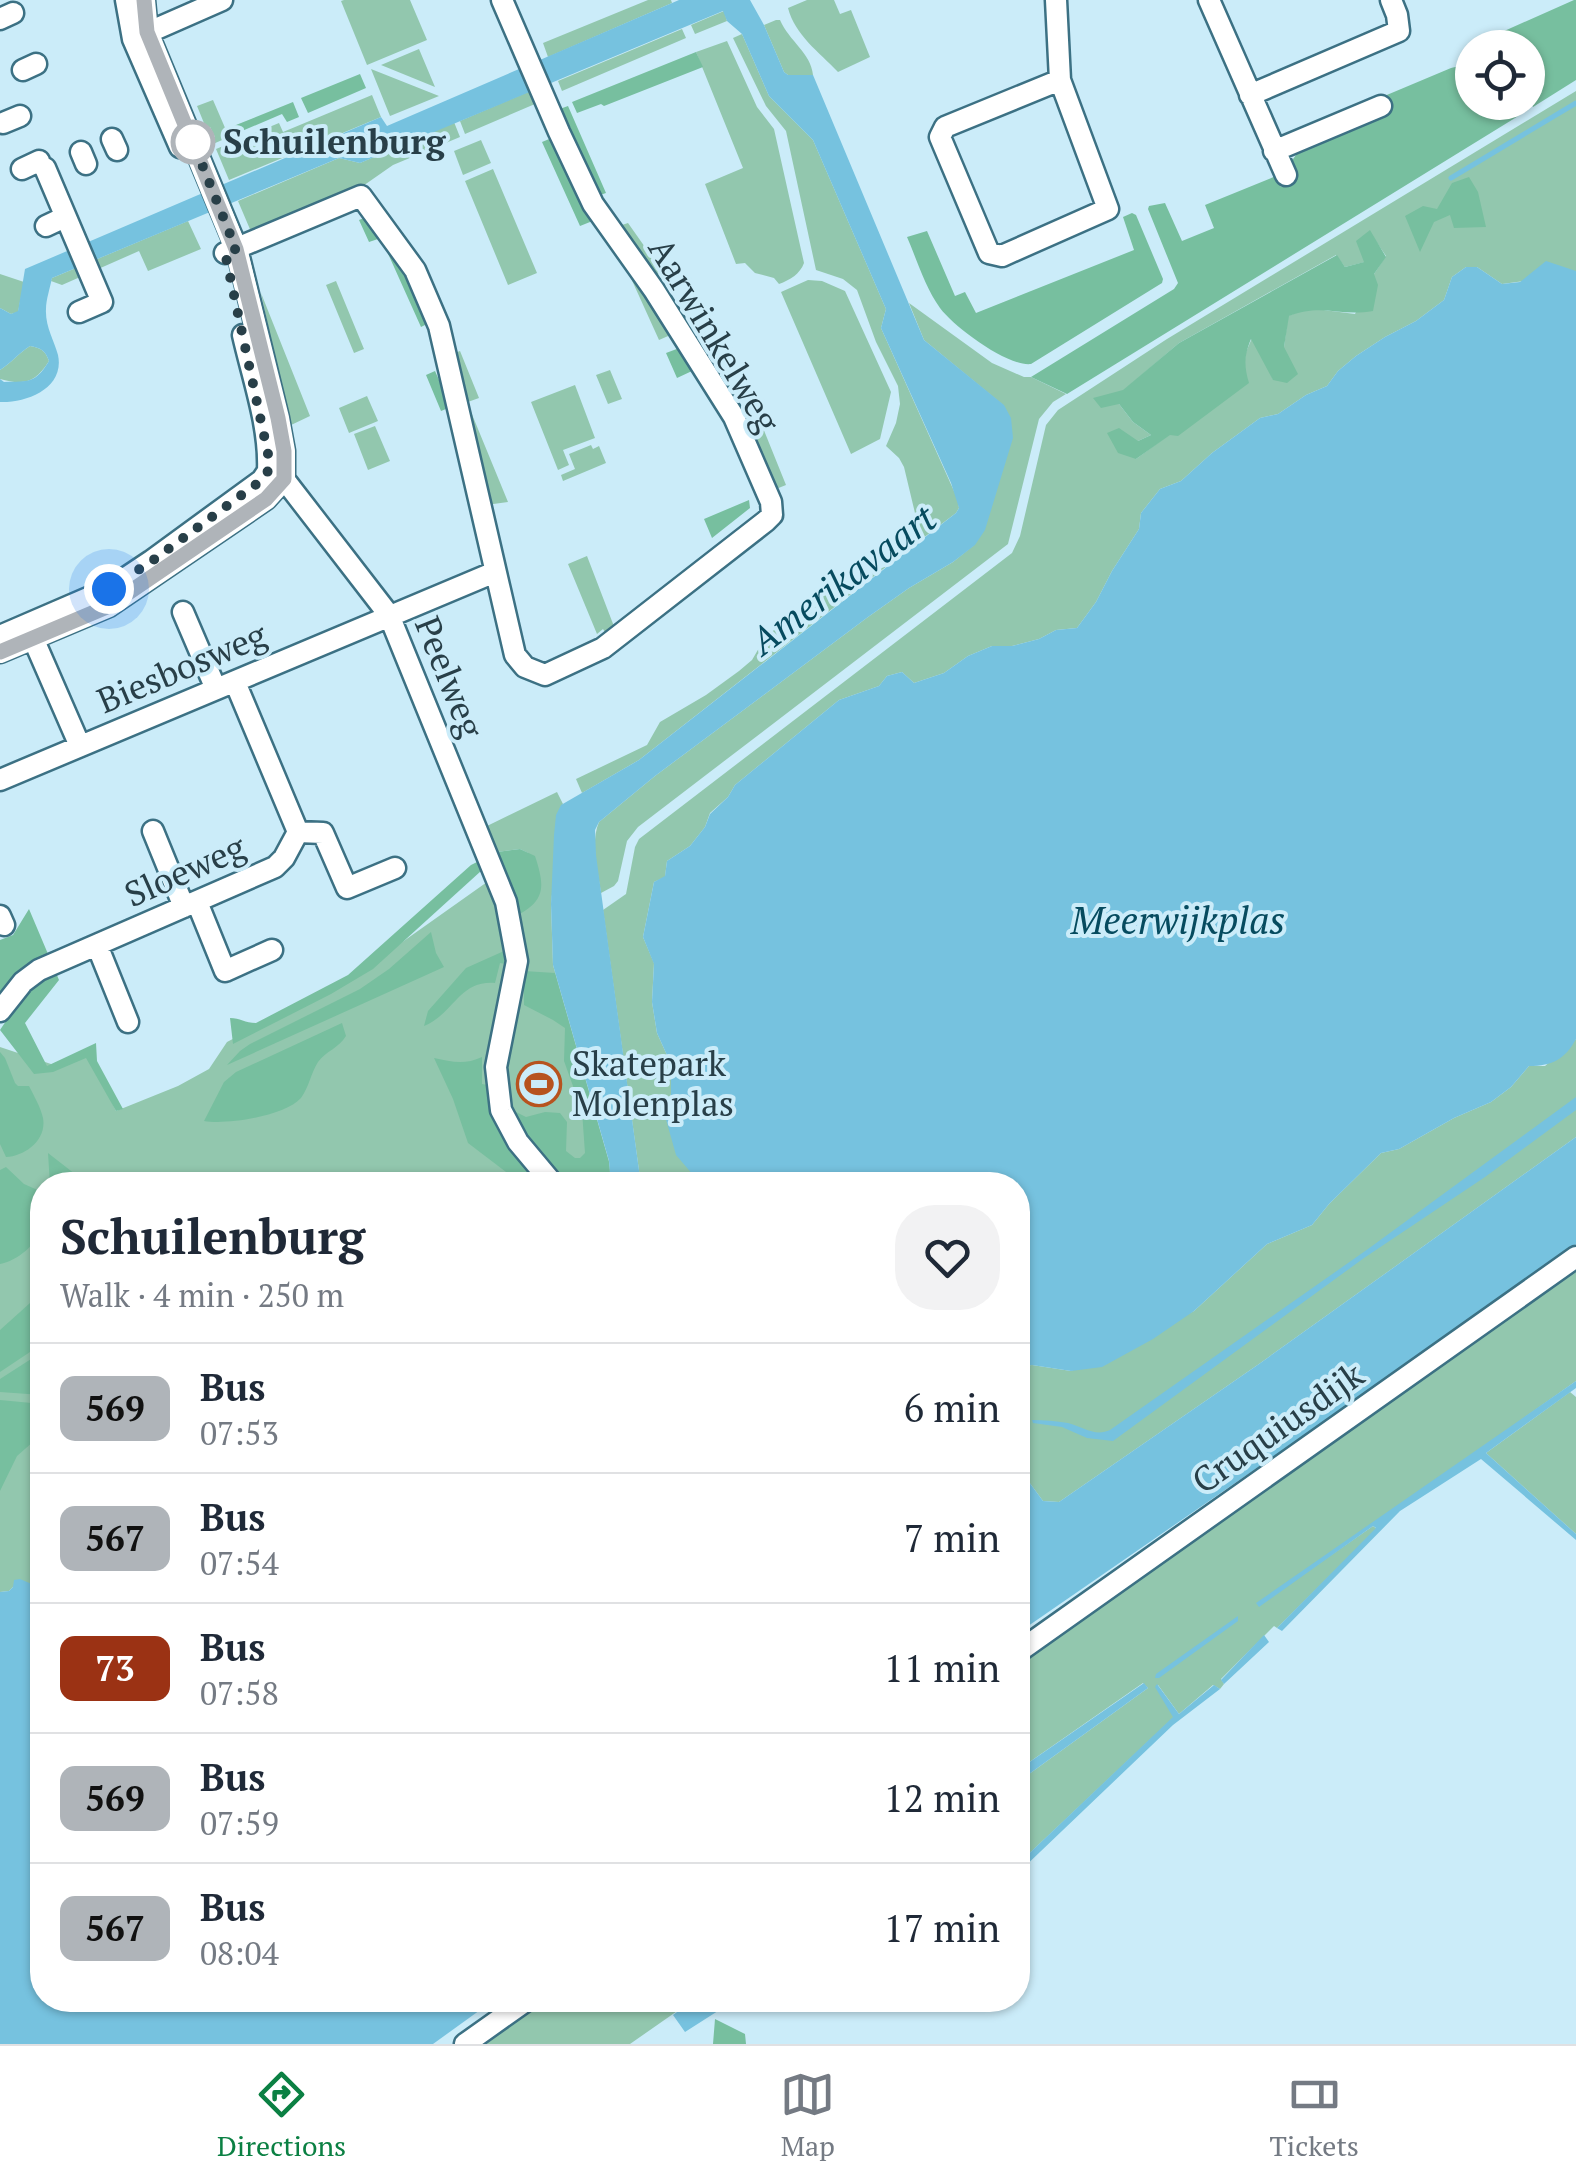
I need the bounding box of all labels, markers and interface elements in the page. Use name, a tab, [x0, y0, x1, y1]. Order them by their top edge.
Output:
map controls	[1455, 30, 1545, 120]
button: locate	[1455, 30, 1545, 120]
place label: Schuilenburg	[223, 118, 447, 164]
marker: Schuilenburg	[172, 121, 214, 163]
street label: Aarwinkelweg	[639, 229, 791, 441]
water label: Amerikavaart	[738, 492, 946, 667]
your location	[84, 564, 134, 614]
street label: Peelweg	[405, 609, 495, 744]
street label: Biesbosweg	[90, 611, 274, 723]
street label: Sloeweg	[117, 823, 253, 917]
water label: Meerwijkplas	[1070, 895, 1285, 945]
place label: Skatepark Molenplas	[572, 1040, 734, 1126]
sports icon: Skatepark Molenplas	[516, 1061, 562, 1107]
text: Schuilenburg	[60, 1204, 365, 1268]
button: heart	[895, 1205, 1000, 1310]
text: Walk · 4 min · 250 m	[60, 1274, 344, 1316]
street label: Cruquiusdijk	[1183, 1351, 1373, 1503]
text: Bus	[200, 1362, 265, 1412]
text: 6 min	[904, 1383, 1000, 1433]
text: 569	[85, 1385, 145, 1431]
text: 07:53	[200, 1412, 279, 1454]
text: Bus	[200, 1492, 265, 1542]
text: 7 min	[904, 1513, 1000, 1563]
text: 567	[85, 1515, 145, 1561]
text: 07:54	[200, 1542, 279, 1584]
text: Bus	[200, 1622, 265, 1672]
text: 11 min	[883, 1643, 1000, 1693]
text: 73	[95, 1645, 135, 1691]
text: 07:58	[200, 1672, 279, 1714]
text: Bus	[200, 1752, 265, 1802]
text: 12 min	[883, 1773, 1000, 1823]
text: 569	[85, 1775, 145, 1821]
text: 07:59	[200, 1802, 279, 1844]
text: Bus	[200, 1882, 265, 1932]
text: 17 min	[883, 1903, 1000, 1953]
text: 567	[85, 1905, 145, 1951]
text: 08:04	[200, 1932, 279, 1974]
tab: Directions	[217, 2067, 346, 2164]
tab: Map	[780, 2067, 835, 2164]
tab: Tickets	[1269, 2067, 1359, 2164]

